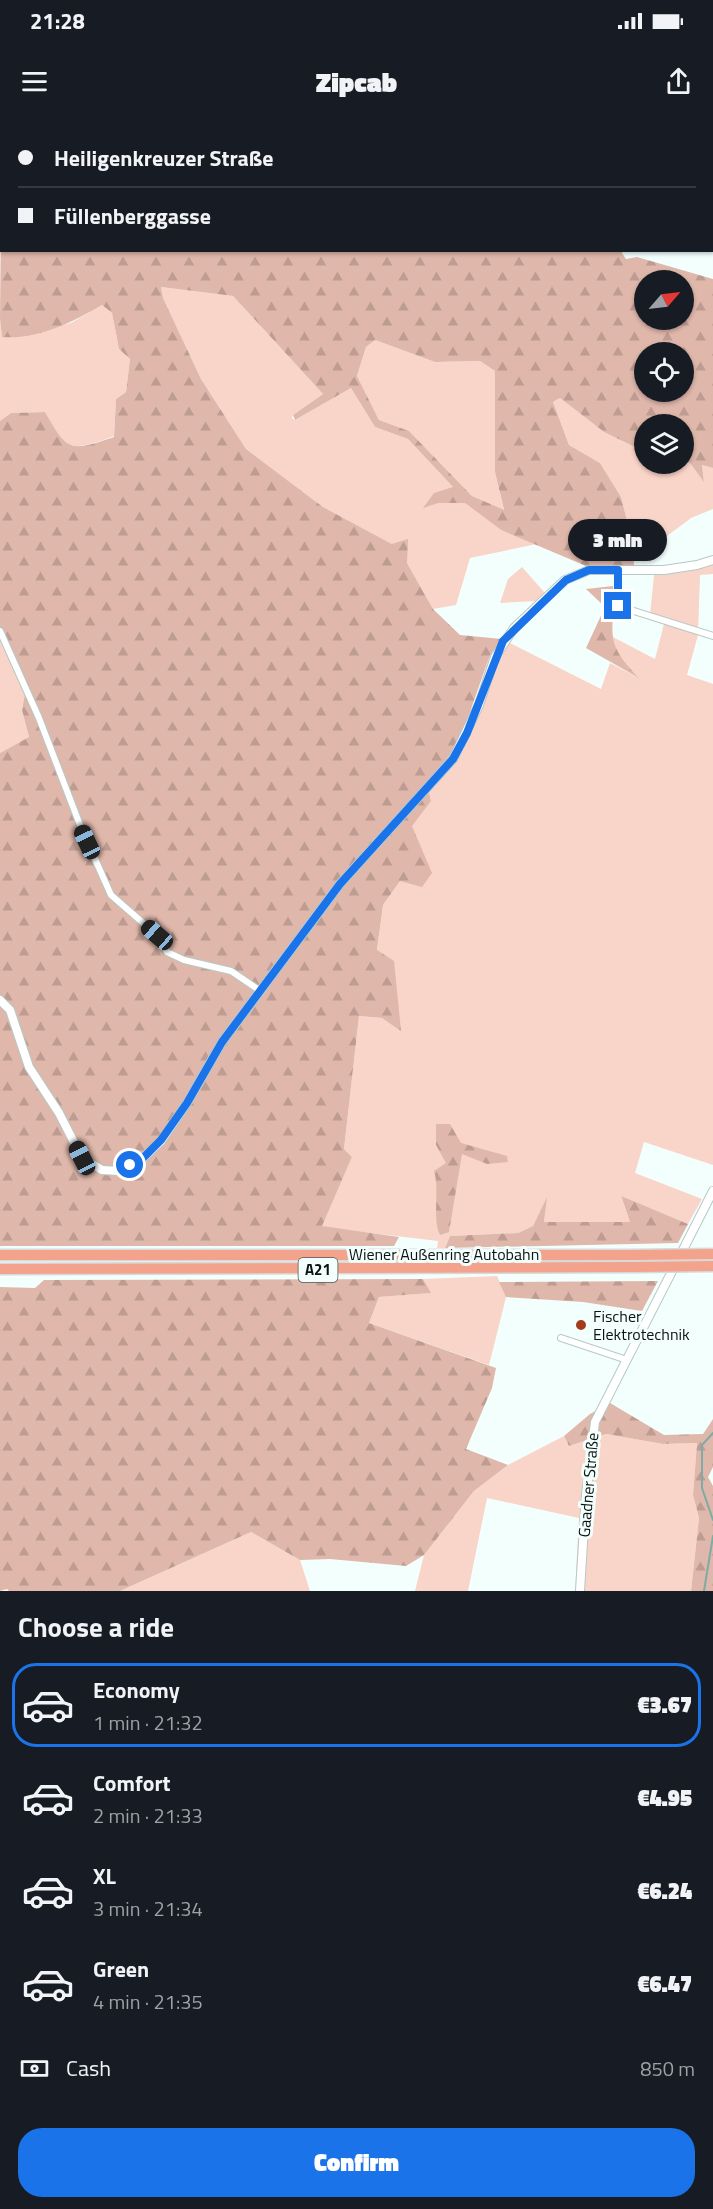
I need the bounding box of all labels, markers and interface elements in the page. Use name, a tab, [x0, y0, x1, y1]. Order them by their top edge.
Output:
text: 21:28	[30, 4, 85, 38]
text: Zipcab	[316, 61, 397, 102]
icon: menu	[18, 65, 51, 98]
icon: share	[662, 65, 695, 98]
text: Heiligenkreuzer Straße	[54, 141, 274, 175]
text: Füllenberggasse	[54, 199, 211, 233]
north arrow	[634, 270, 694, 330]
map controls	[634, 270, 694, 474]
button: locate	[634, 342, 694, 402]
button: layers	[634, 414, 694, 474]
callout: 3 min	[568, 519, 668, 561]
text: 3 min	[593, 524, 642, 555]
route end	[604, 592, 631, 619]
car	[71, 822, 103, 862]
car	[138, 916, 176, 954]
car	[66, 1138, 98, 1178]
route start	[116, 1151, 143, 1178]
street label: Wiener Außenring Autobahn	[349, 1242, 539, 1266]
road number: A21	[298, 1258, 338, 1282]
place label: Fischer Elektrotechnik	[593, 1304, 690, 1346]
marker: Fischer Elektrotechnik	[574, 1318, 588, 1332]
street label: Gaadner Straße	[571, 1432, 605, 1538]
text: Choose a ride	[18, 1606, 174, 1647]
text: Economy	[93, 1673, 180, 1707]
icon: car	[21, 1678, 75, 1732]
text: €3.67	[637, 1688, 692, 1722]
text: 1 min · 21:32	[93, 1707, 203, 1738]
text: Comfort	[93, 1766, 171, 1800]
icon: car	[21, 1771, 75, 1825]
text: €4.95	[637, 1781, 692, 1815]
text: 2 min · 21:33	[93, 1800, 203, 1831]
text: XL	[93, 1859, 116, 1893]
icon: car	[21, 1864, 75, 1918]
text: €6.24	[637, 1874, 692, 1908]
text: 3 min · 21:34	[93, 1893, 203, 1924]
text: Green	[93, 1952, 149, 1986]
icon: car	[21, 1957, 75, 2011]
text: €6.47	[637, 1967, 692, 2001]
text: 4 min · 21:35	[93, 1986, 203, 2017]
text: Cash	[66, 2051, 111, 2085]
icon: cash	[18, 2052, 51, 2085]
text: 850 m	[640, 2053, 695, 2084]
button: Confirm	[18, 2128, 695, 2197]

